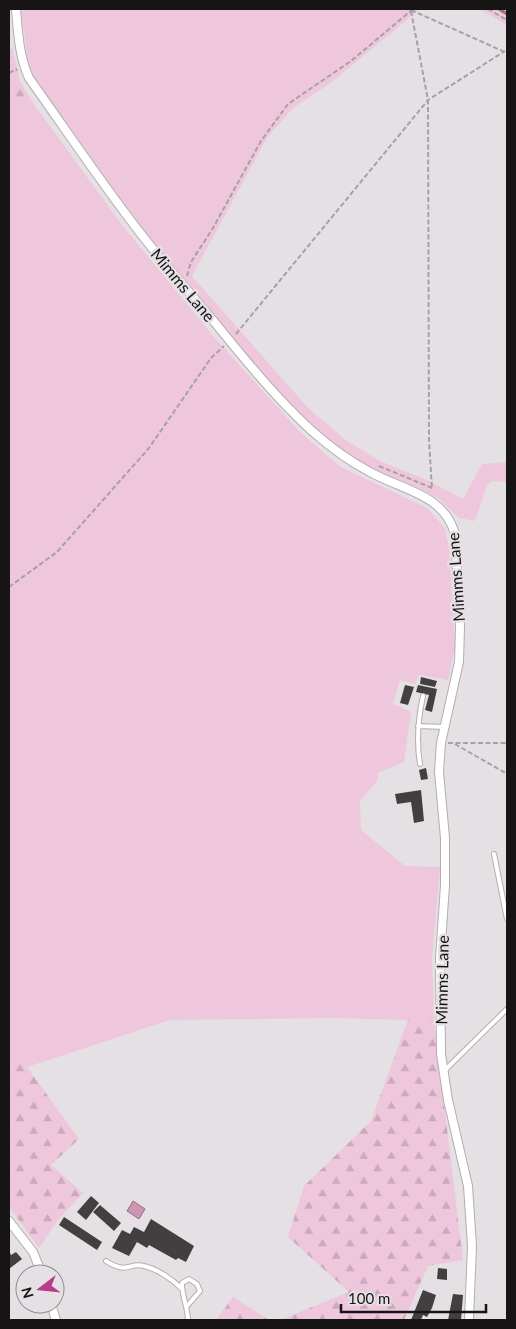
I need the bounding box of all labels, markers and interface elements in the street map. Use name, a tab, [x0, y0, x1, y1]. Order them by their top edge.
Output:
street label: Mimms Lane	[147, 244, 219, 325]
street label: Mimms Lane	[443, 532, 468, 622]
street label: Mimms Lane	[431, 935, 452, 1025]
north arrow	[15, 1264, 65, 1314]
scale bar	[341, 1282, 486, 1314]
text: N	[17, 1285, 37, 1300]
text: 100 m	[348, 1289, 390, 1307]

